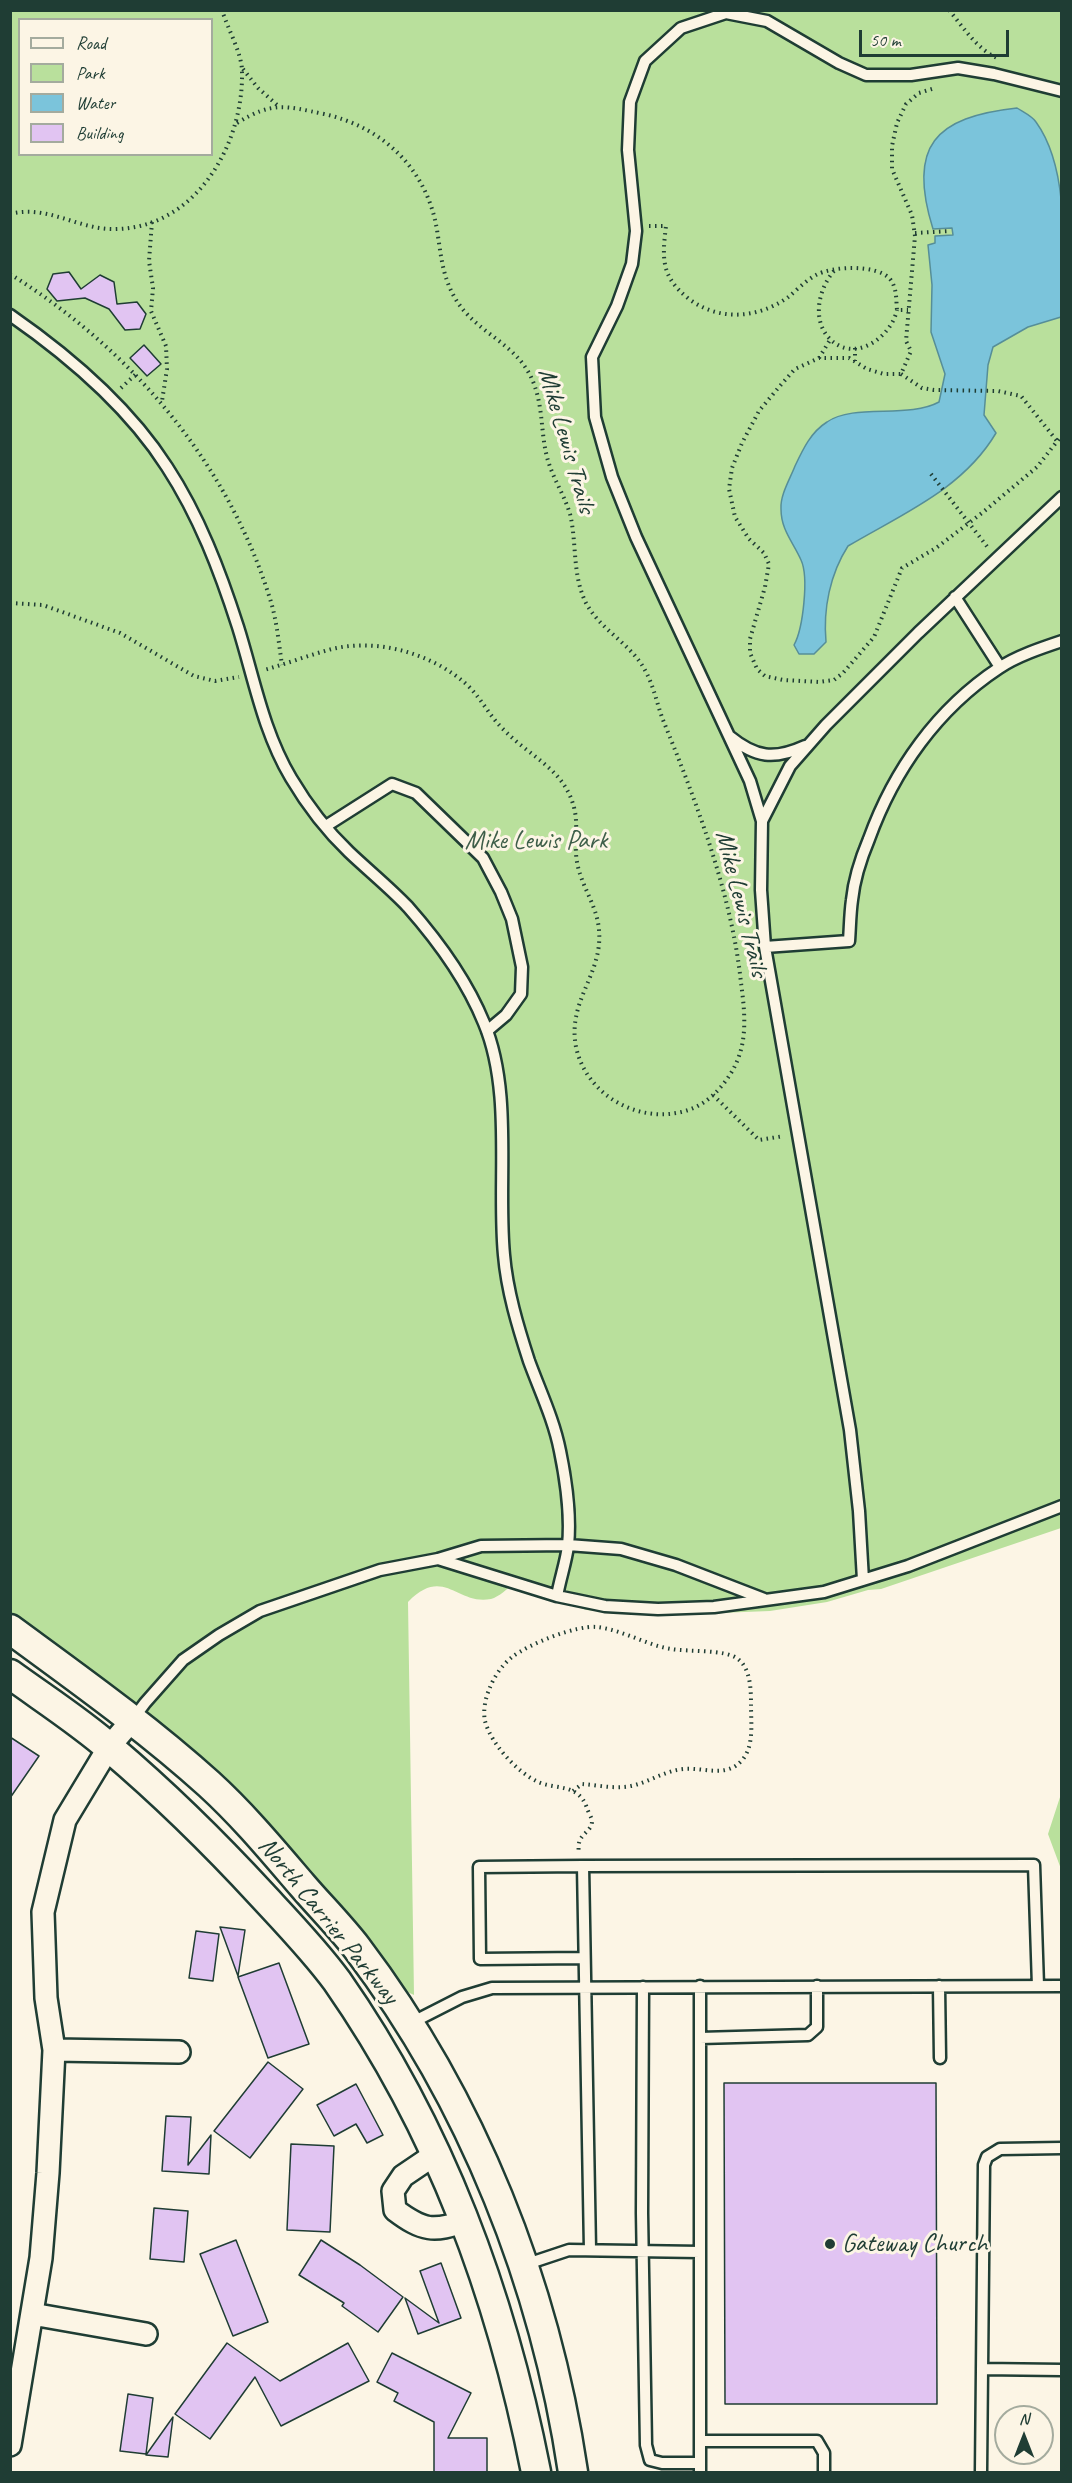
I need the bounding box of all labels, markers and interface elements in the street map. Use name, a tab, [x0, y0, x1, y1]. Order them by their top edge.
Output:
legend	[18, 18, 213, 156]
scale bar	[862, 18, 1012, 56]
text: 50 m	[870, 29, 901, 51]
text: Road	[76, 32, 106, 54]
text: Park	[76, 62, 105, 84]
text: Water	[76, 92, 115, 114]
text: Building	[76, 122, 123, 144]
street label: Mike Lewis Trails	[530, 365, 602, 517]
park label: Mike Lewis Park	[465, 825, 607, 857]
street label: Mike Lewis Trails	[708, 828, 774, 980]
street label: North Carrier Parkway	[251, 1831, 405, 2011]
place label: Gateway Church	[842, 2228, 987, 2260]
marker: Gateway Church	[823, 2237, 837, 2251]
north arrow	[994, 2405, 1054, 2465]
text: N	[1019, 2409, 1029, 2429]

